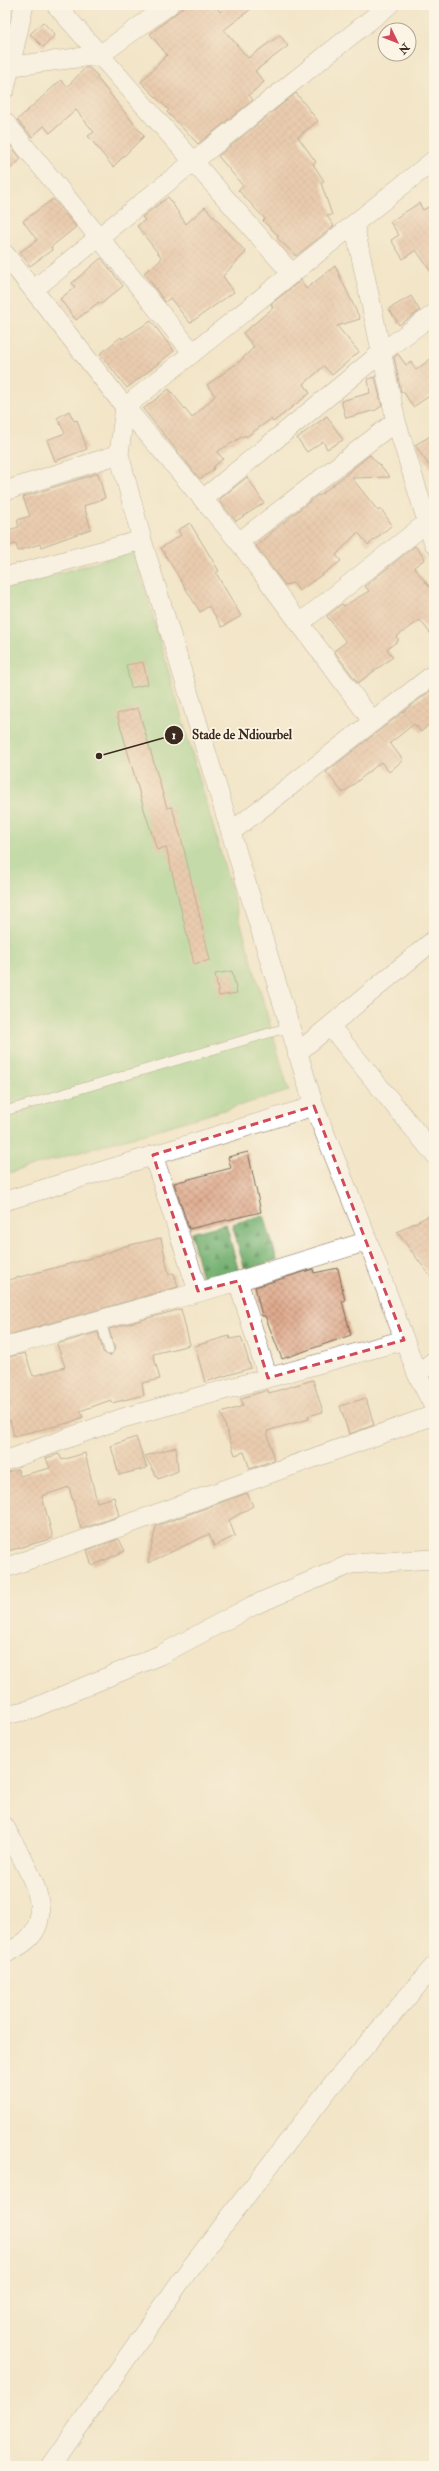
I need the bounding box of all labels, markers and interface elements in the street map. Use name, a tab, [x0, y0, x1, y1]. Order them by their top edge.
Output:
north arrow	[377, 22, 417, 62]
text: N	[395, 40, 413, 57]
callout: Stade de Ndiourbel	[164, 722, 300, 747]
text: Stade de Ndiourbel	[192, 727, 293, 743]
text: 1	[172, 728, 176, 743]

